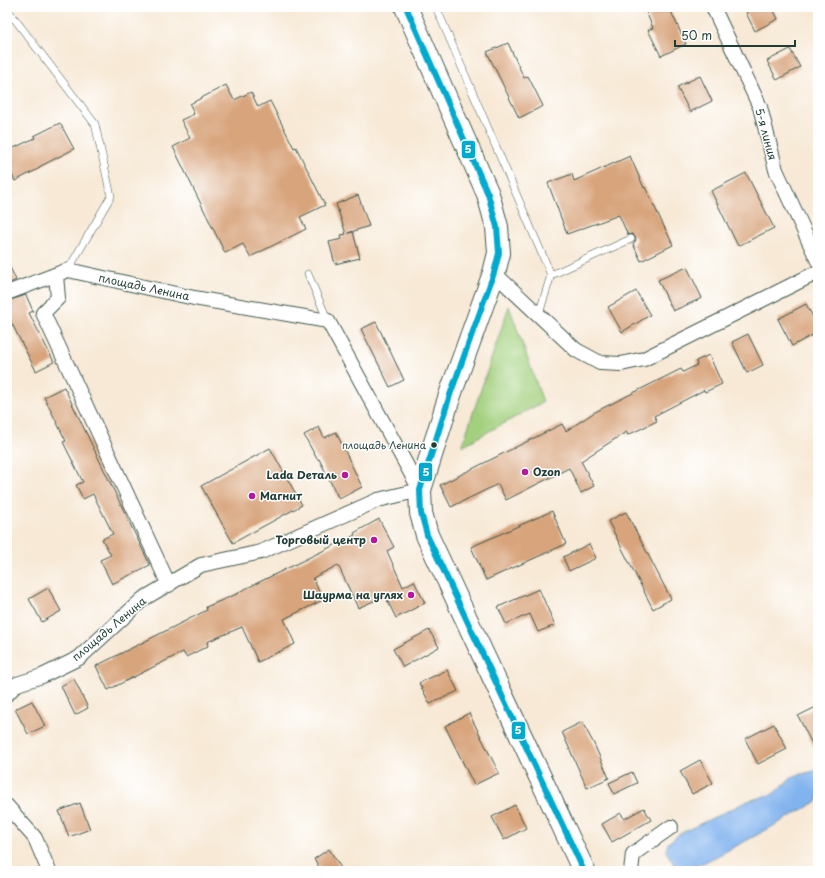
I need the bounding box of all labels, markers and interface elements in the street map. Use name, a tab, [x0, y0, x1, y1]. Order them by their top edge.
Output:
scale bar	[675, 22, 795, 48]
text: 50 m	[681, 26, 712, 44]
street label: 5-я линия	[751, 106, 782, 162]
line badge: 5	[461, 140, 476, 159]
text: 5	[464, 140, 472, 157]
street label: площадь Ленина	[97, 269, 191, 304]
place label: площадь Ленина	[342, 437, 427, 452]
marker: площадь Ленина	[429, 440, 439, 450]
line badge: 5	[418, 462, 433, 482]
text: 5	[422, 463, 430, 480]
place label: Ozon	[533, 463, 561, 480]
place label: Lada Dеталь	[267, 466, 337, 483]
marker: Ozon	[520, 467, 530, 477]
marker: Lada Dеталь	[340, 470, 350, 480]
place label: Магнит	[260, 487, 302, 504]
marker: Магнит	[247, 491, 257, 501]
place label: Торговый центр	[276, 531, 366, 548]
marker: Торговый центр	[369, 535, 379, 545]
place label: Шаурма на углях	[303, 586, 403, 603]
marker: Шаурма на углях	[406, 590, 416, 600]
street label: площадь Ленина	[68, 592, 150, 665]
line badge: 5	[511, 721, 526, 740]
text: 5	[514, 721, 522, 738]

